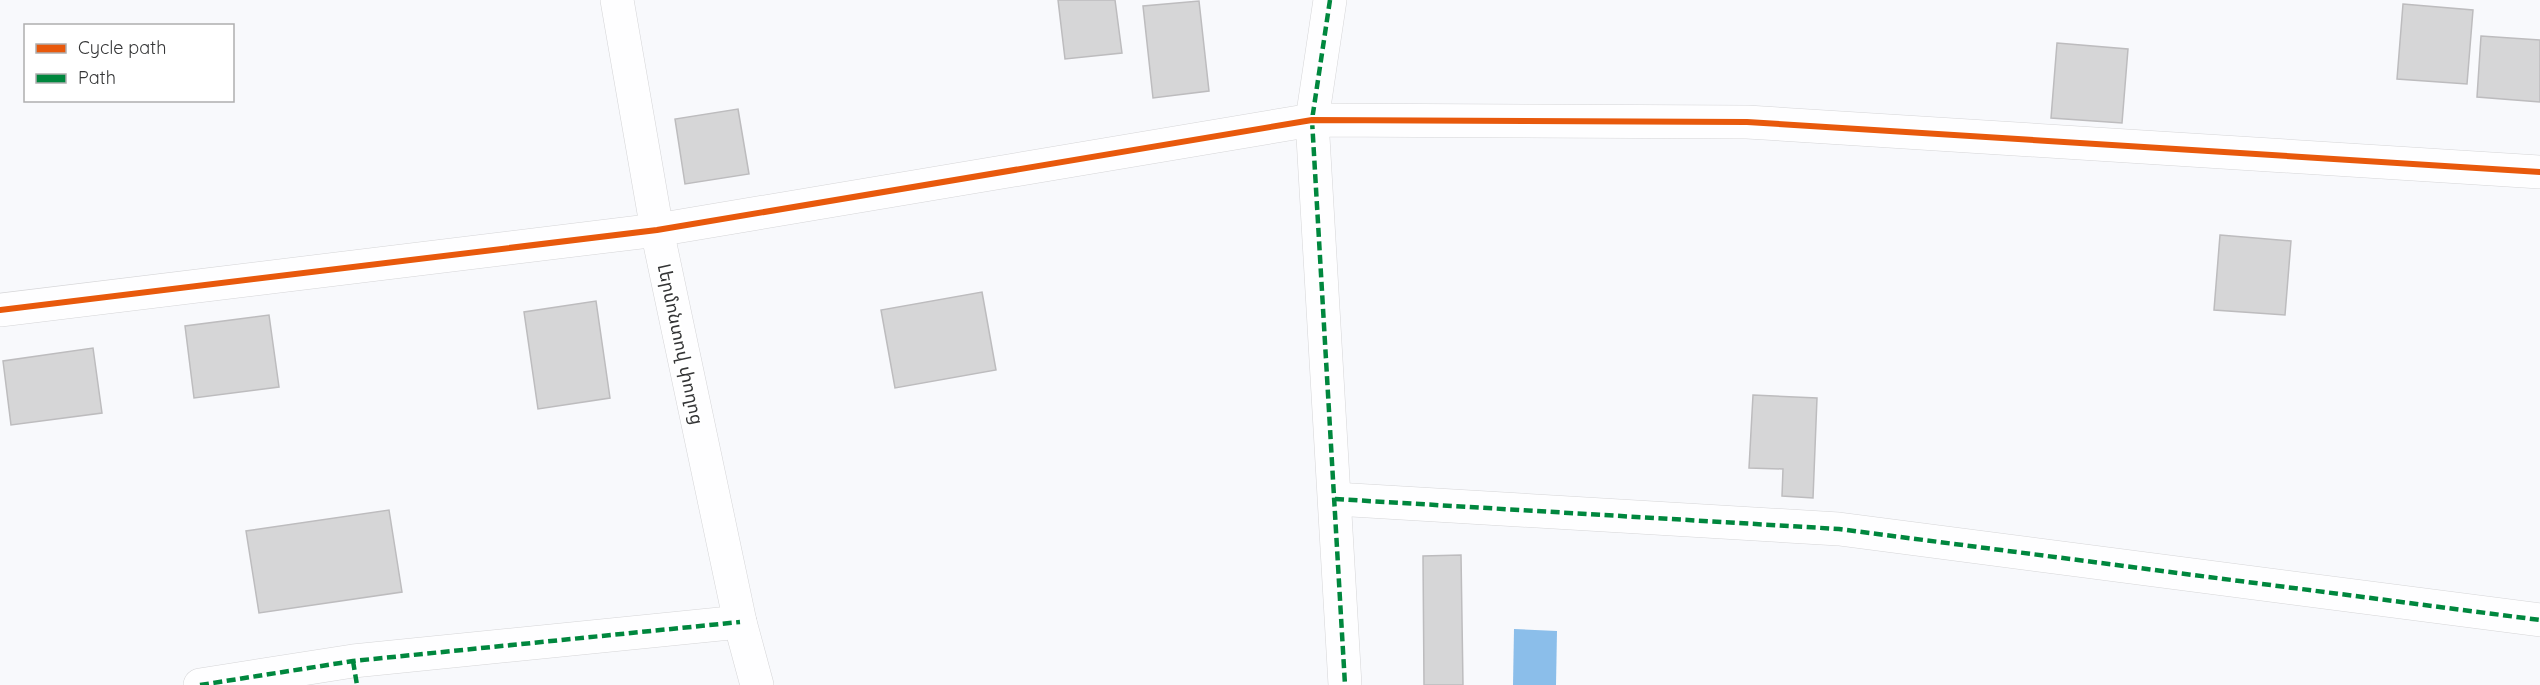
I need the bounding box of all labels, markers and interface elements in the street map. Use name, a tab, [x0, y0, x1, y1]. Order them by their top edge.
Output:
legend	[24, 24, 234, 102]
text: Cycle path	[78, 36, 166, 59]
text: Path	[78, 66, 116, 89]
street label: Լերմոնտով փողոց	[653, 261, 709, 427]

